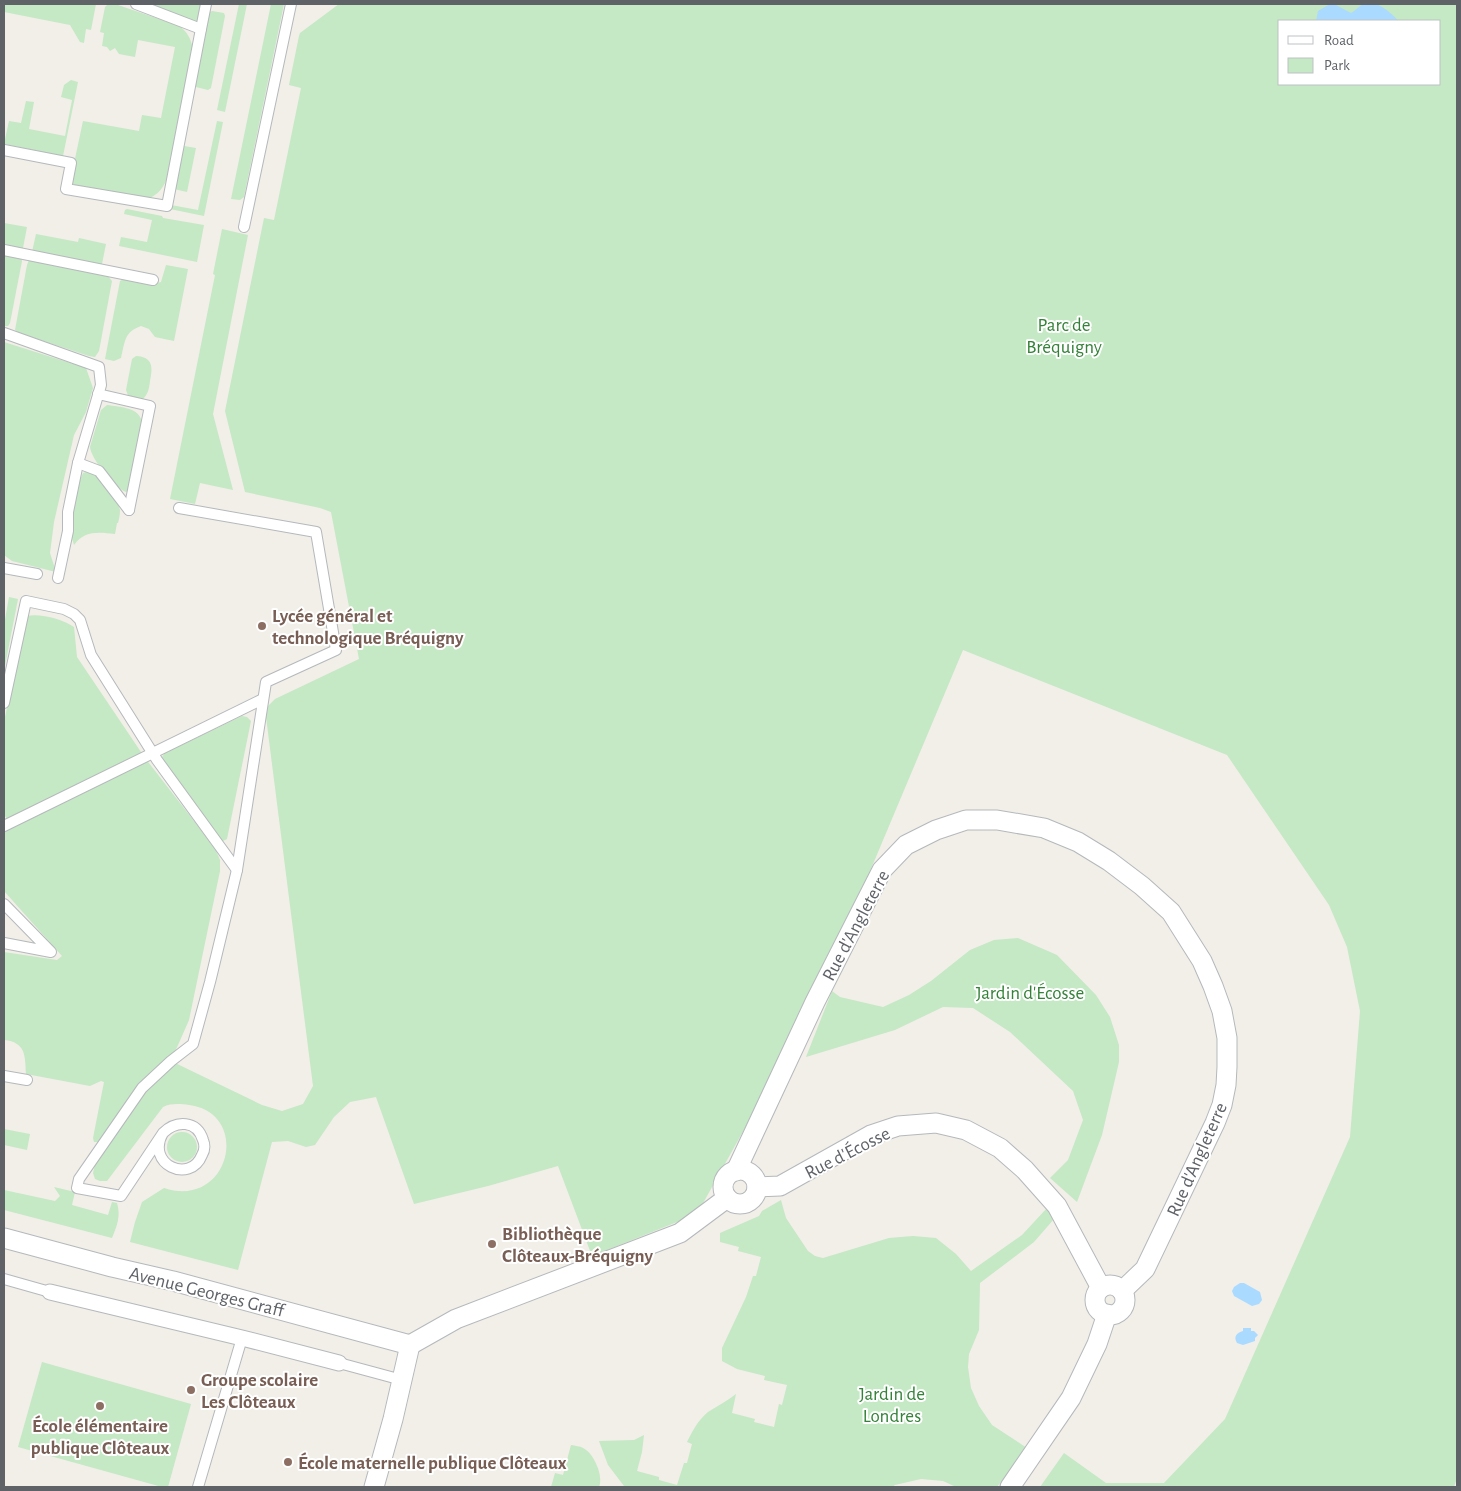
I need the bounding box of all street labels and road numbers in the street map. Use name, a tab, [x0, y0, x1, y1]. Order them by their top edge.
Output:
street label: Rue d'Angleterre	[819, 867, 893, 984]
street label: Rue d'Angleterre	[1164, 1100, 1231, 1219]
street label: Rue d'Écosse	[801, 1122, 893, 1183]
street label: Avenue Georges Graff	[127, 1264, 287, 1321]

